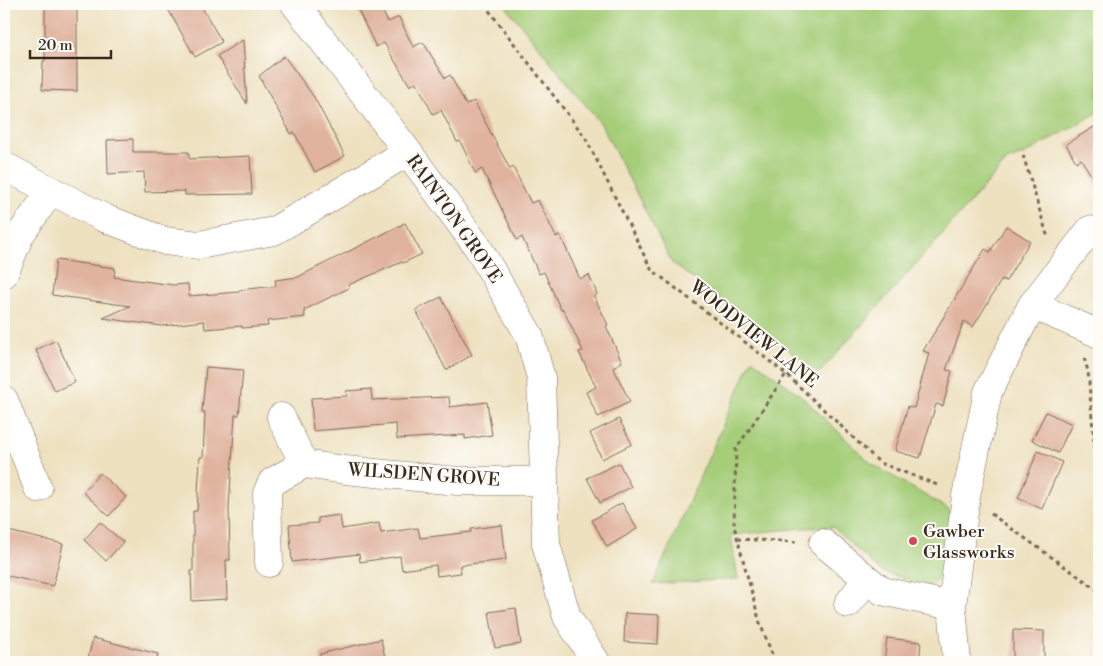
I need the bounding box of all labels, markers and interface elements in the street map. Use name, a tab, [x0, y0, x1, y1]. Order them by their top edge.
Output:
scale bar	[30, 28, 111, 60]
text: 20 m	[38, 36, 73, 55]
street label: RAINTON GROVE	[401, 150, 507, 288]
street label: WOODVIEW LANE	[684, 274, 823, 393]
street label: WILSDEN GROVE	[346, 458, 501, 492]
place label: Gawber Glassworks	[923, 520, 1015, 564]
marker: Gawber Glassworks	[907, 535, 919, 547]

